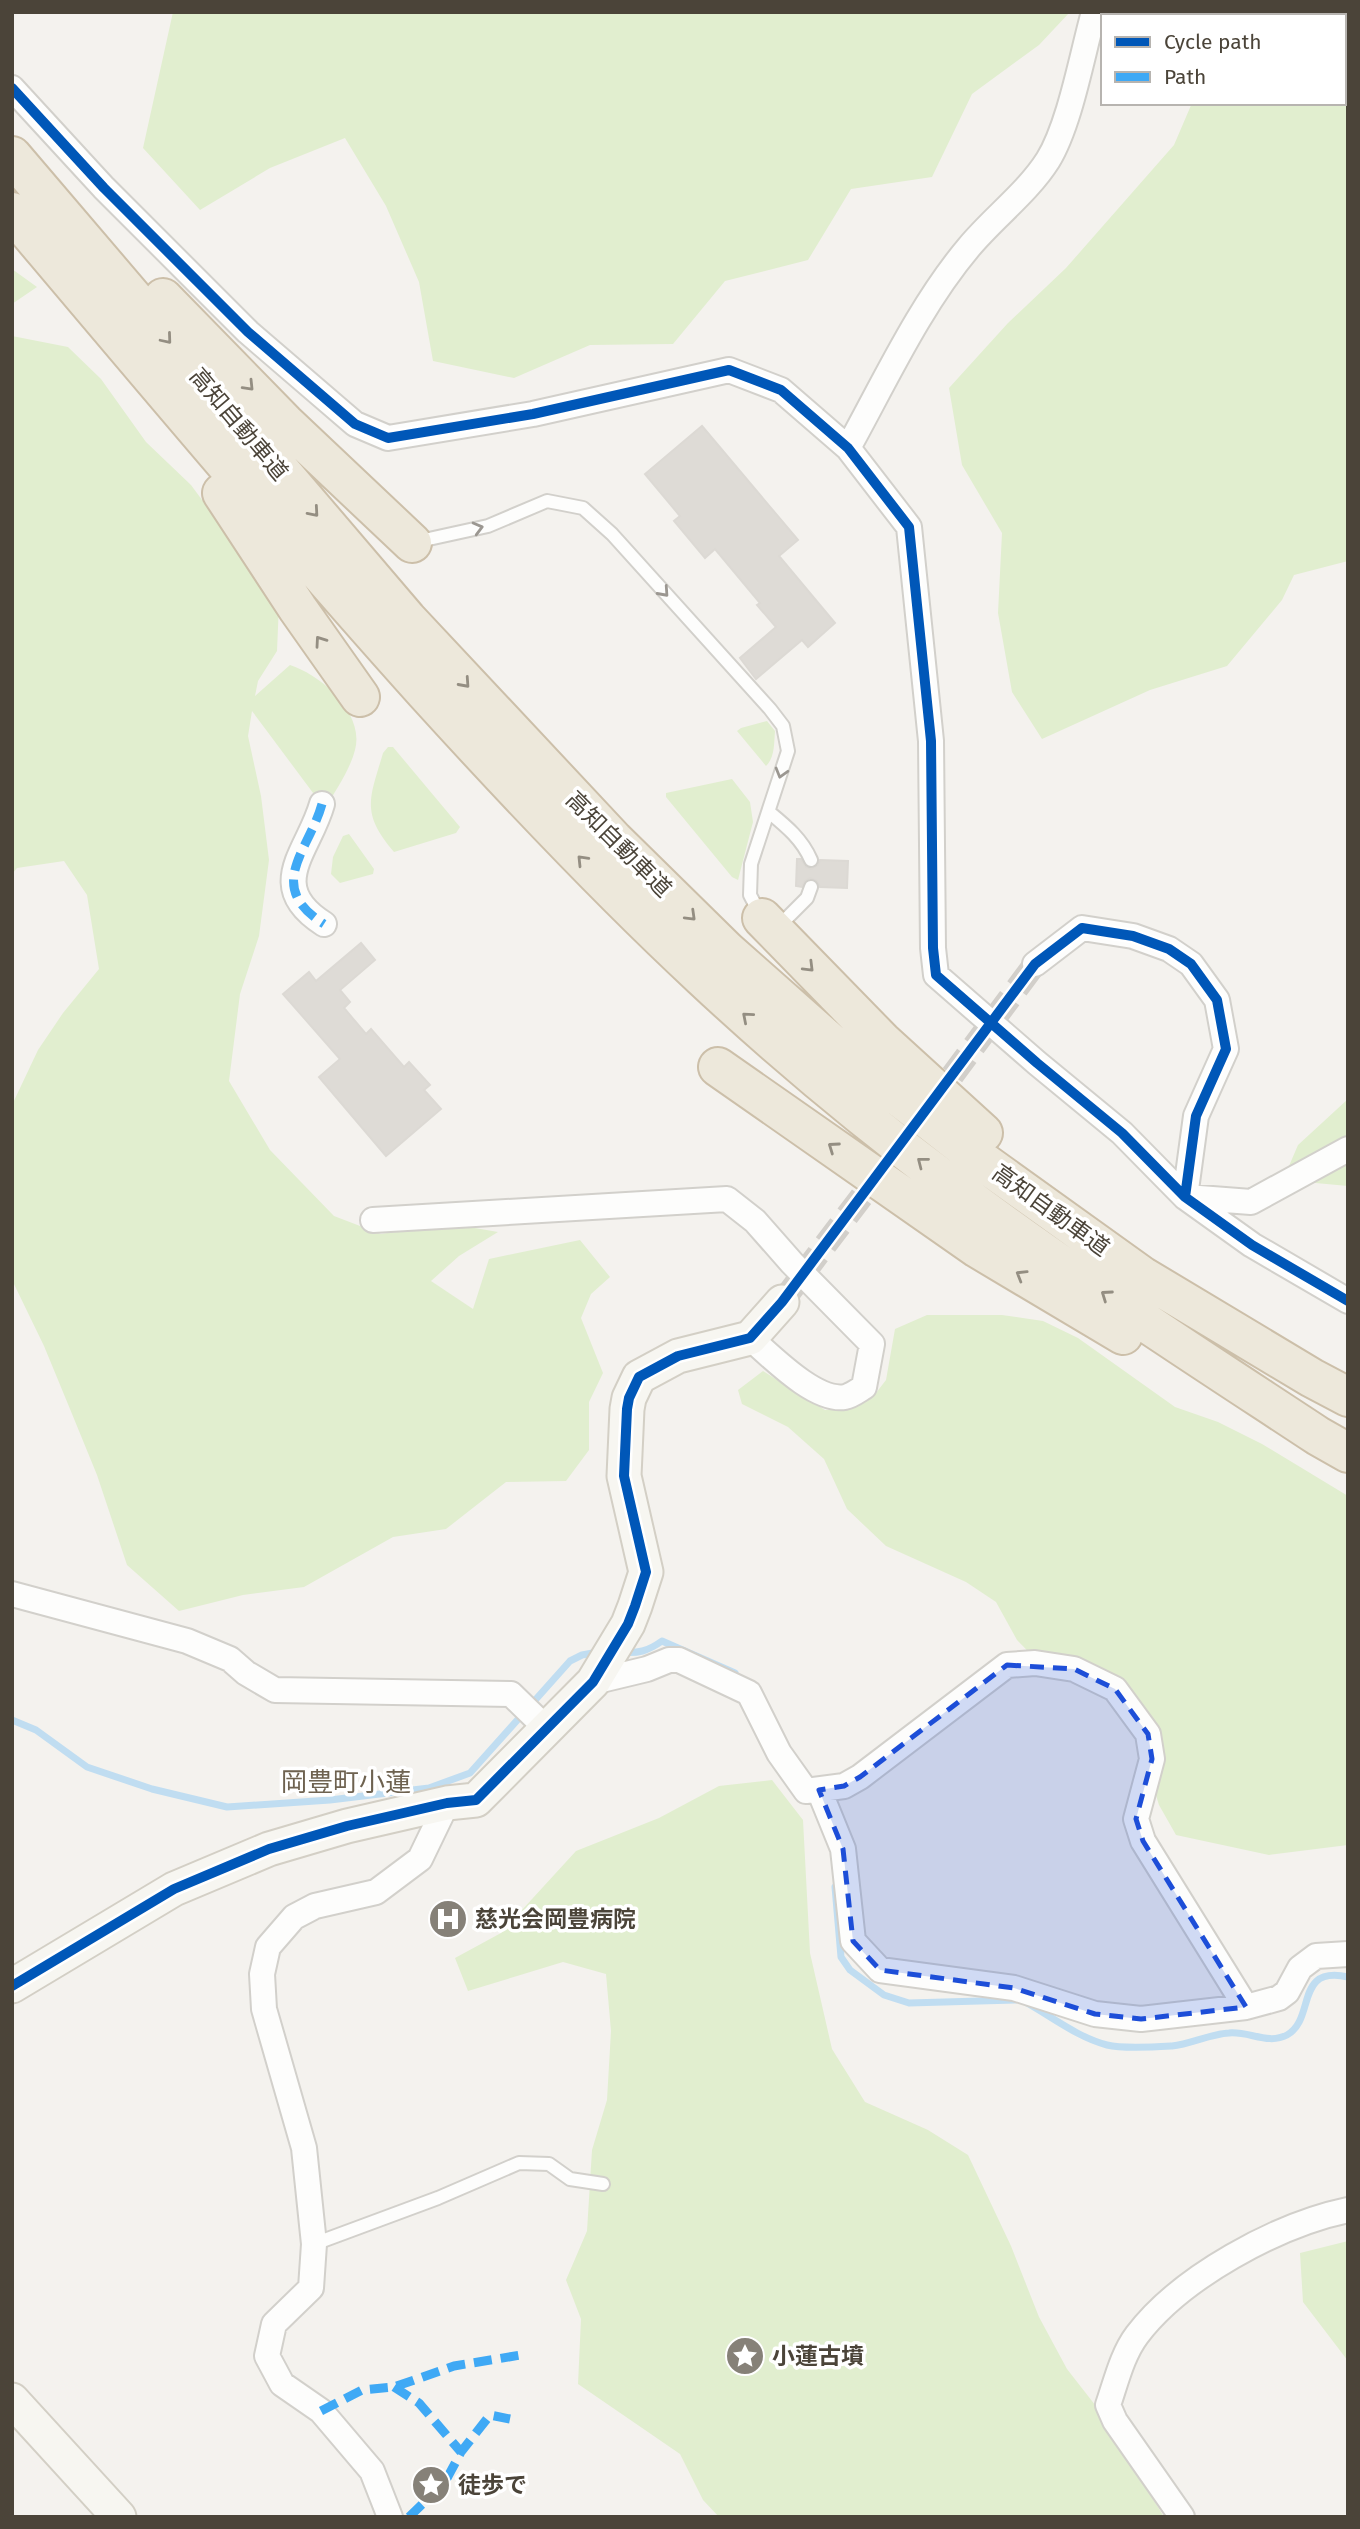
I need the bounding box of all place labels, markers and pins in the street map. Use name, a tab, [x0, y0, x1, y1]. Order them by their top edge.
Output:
hospital icon: 慈光会岡豊病院	[427, 1898, 469, 1940]
place label: 慈光会岡豊病院	[475, 1905, 636, 1933]
place icon: 小蓮古墳	[724, 2335, 766, 2377]
place label: 小蓮古墳	[772, 2342, 864, 2370]
place icon: 徒歩で	[410, 2464, 452, 2506]
place label: 徒歩で	[458, 2471, 527, 2499]

